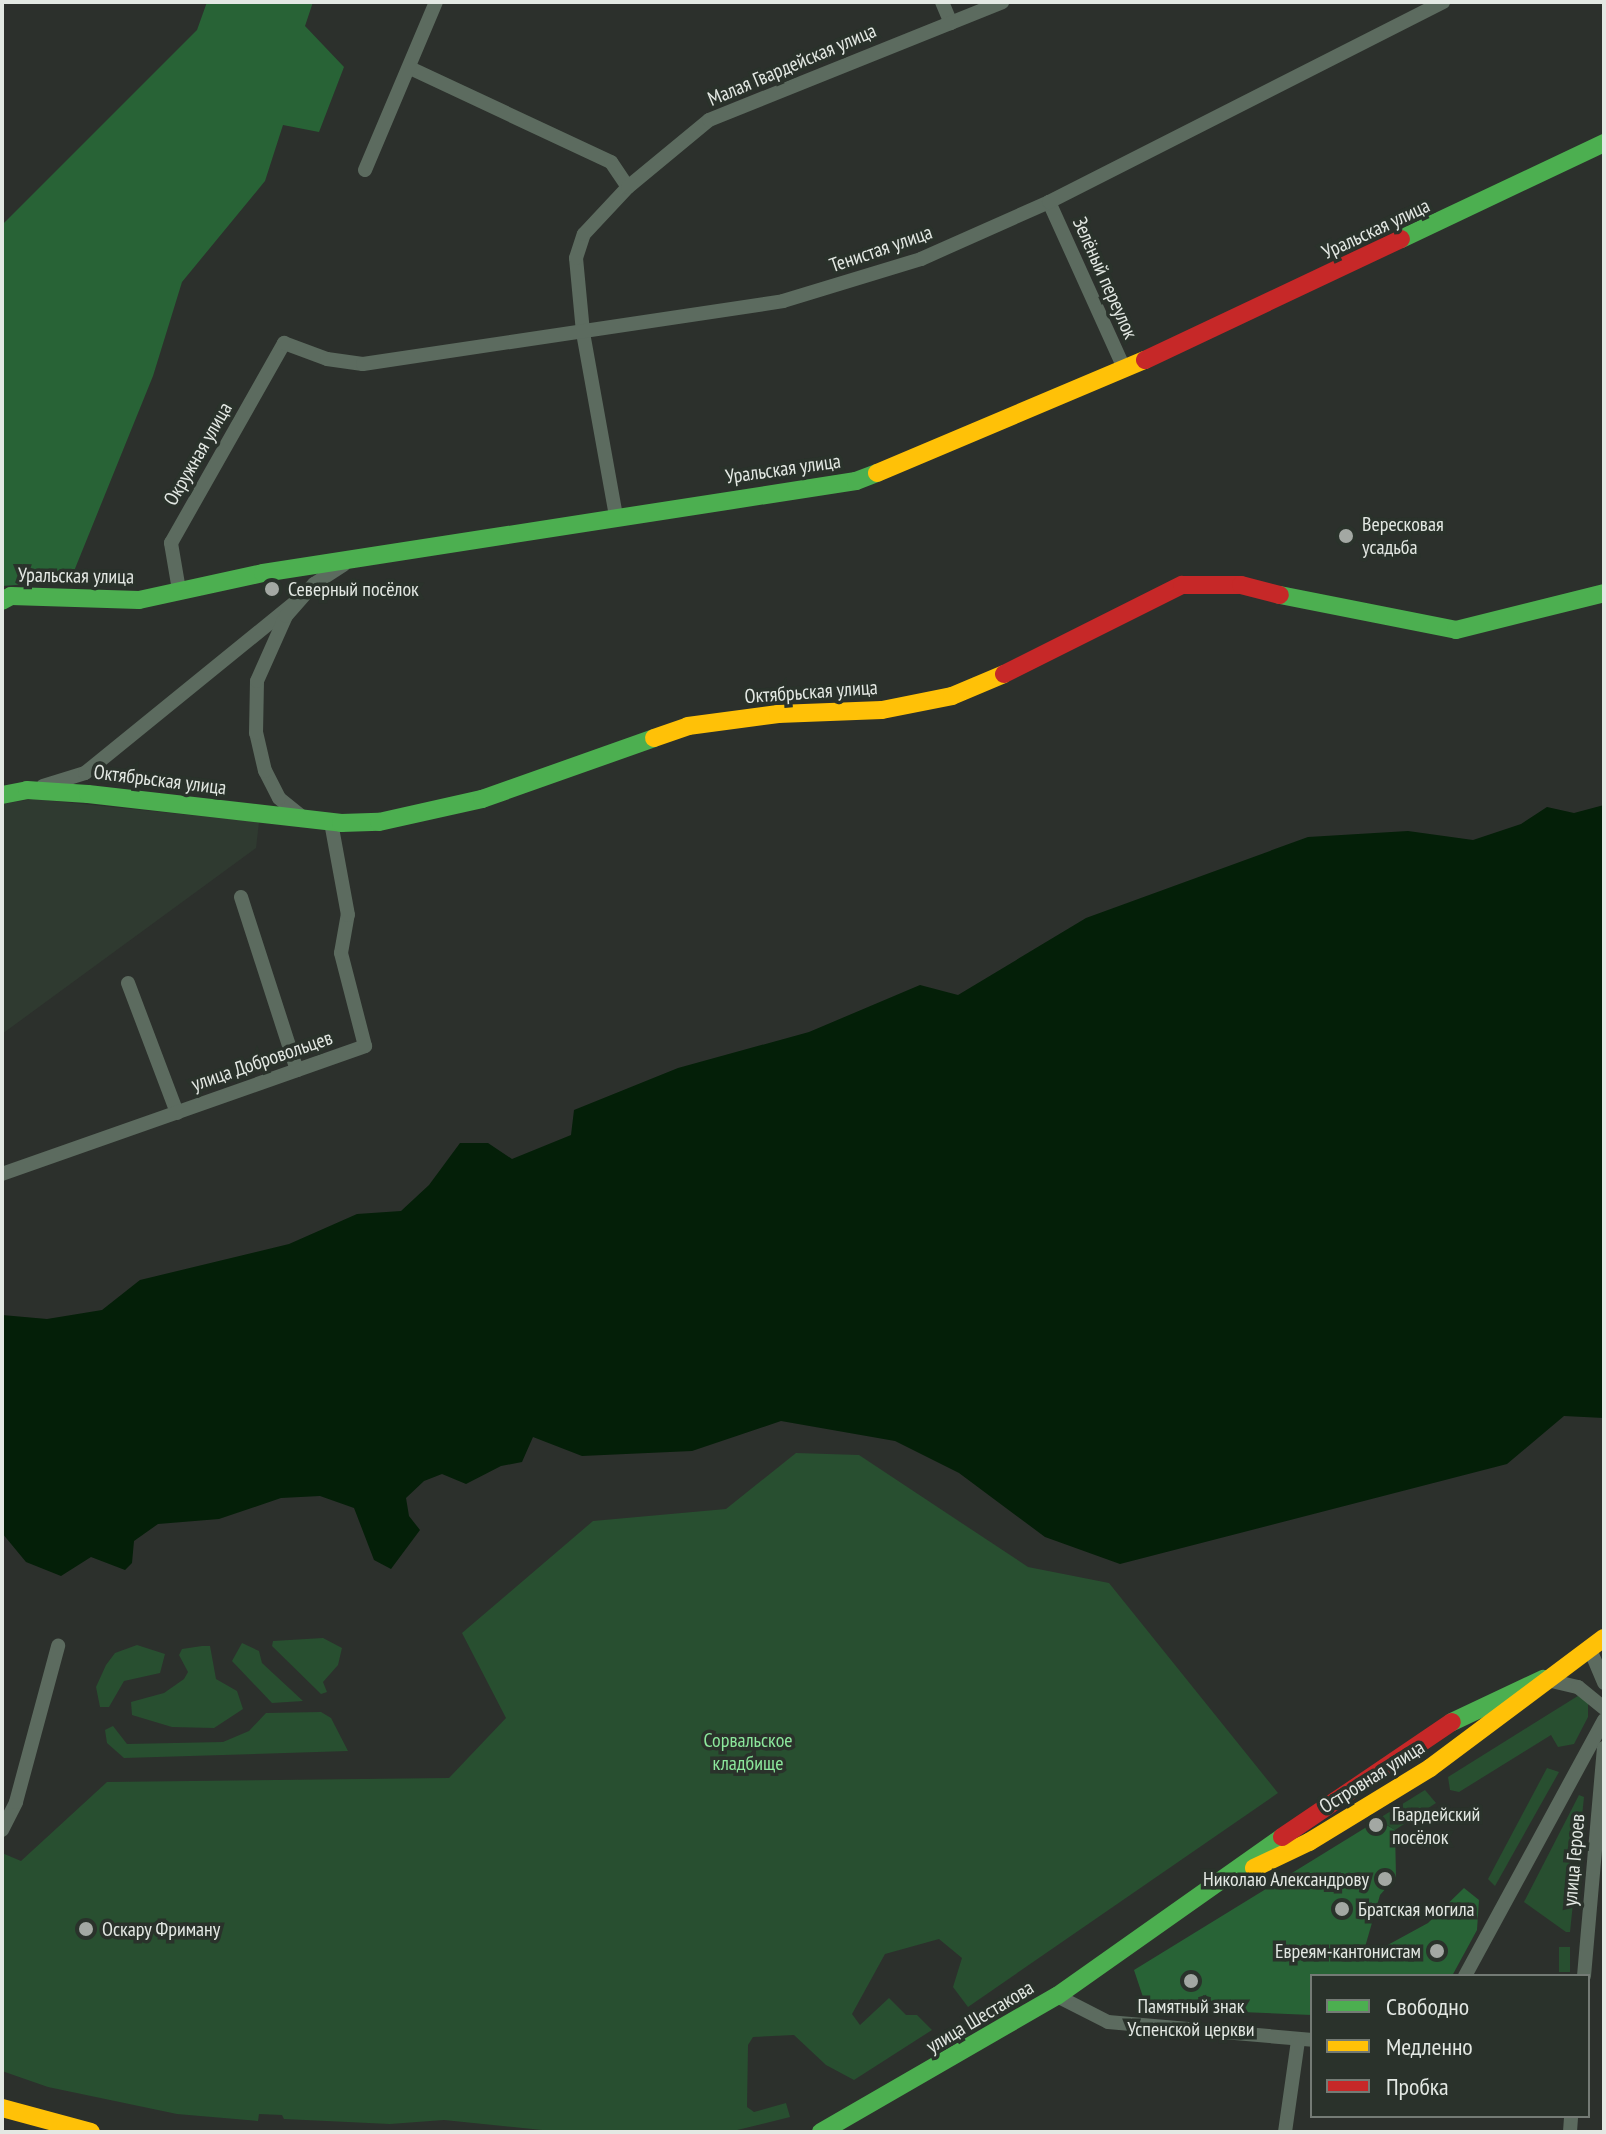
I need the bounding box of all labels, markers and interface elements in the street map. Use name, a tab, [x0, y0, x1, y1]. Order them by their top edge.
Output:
street label: Малая Гвардейская улица	[704, 19, 880, 111]
street label: Уральская улица	[1318, 194, 1434, 264]
street label: Зелёный переулок	[1067, 213, 1143, 343]
street label: Тенистая улица	[827, 220, 935, 278]
street label: Окружная улица	[159, 398, 237, 510]
street label: Уральская улица	[724, 449, 842, 489]
place label: Вересковая усадьба	[1362, 512, 1444, 559]
marker: Вересковая усадьба	[1337, 527, 1355, 545]
street label: Уральская улица	[18, 563, 134, 589]
place label: Северный посёлок	[288, 577, 419, 601]
marker: Северный посёлок	[263, 580, 281, 598]
street label: Октябрьская улица	[744, 675, 878, 709]
street label: Октябрьская улица	[92, 760, 228, 800]
street label: улица Добровольцев	[188, 1026, 336, 1096]
park label: Сорвальское кладбище	[703, 1728, 793, 1775]
street label: Островная улица	[1315, 1735, 1429, 1819]
place label: Гвардейский посёлок	[1392, 1802, 1480, 1849]
street label: улица Героев	[1558, 1813, 1590, 1907]
marker: Гвардейский посёлок	[1367, 1816, 1385, 1834]
place label: Николаю Александрову	[1203, 1867, 1369, 1891]
marker: Николаю Александрову	[1376, 1870, 1394, 1888]
place label: Братская могила	[1358, 1897, 1475, 1921]
marker: Братская могила	[1333, 1900, 1351, 1918]
place label: Оскару Фриману	[102, 1917, 221, 1941]
marker: Оскару Фриману	[77, 1920, 95, 1938]
place label: Евреям-кантонистам	[1275, 1939, 1421, 1963]
marker: Евреям-кантонистам	[1428, 1942, 1446, 1960]
marker: Памятный знак Успенской церкви	[1182, 1972, 1200, 1990]
legend	[1310, 1974, 1590, 2118]
street label: улица Шестакова	[922, 1976, 1038, 2058]
text: Свободно	[1386, 1991, 1469, 2022]
place label: Памятный знак Успенской церкви	[1127, 1994, 1255, 2041]
text: Медленно	[1386, 2031, 1473, 2062]
text: Пробка	[1386, 2071, 1449, 2102]

